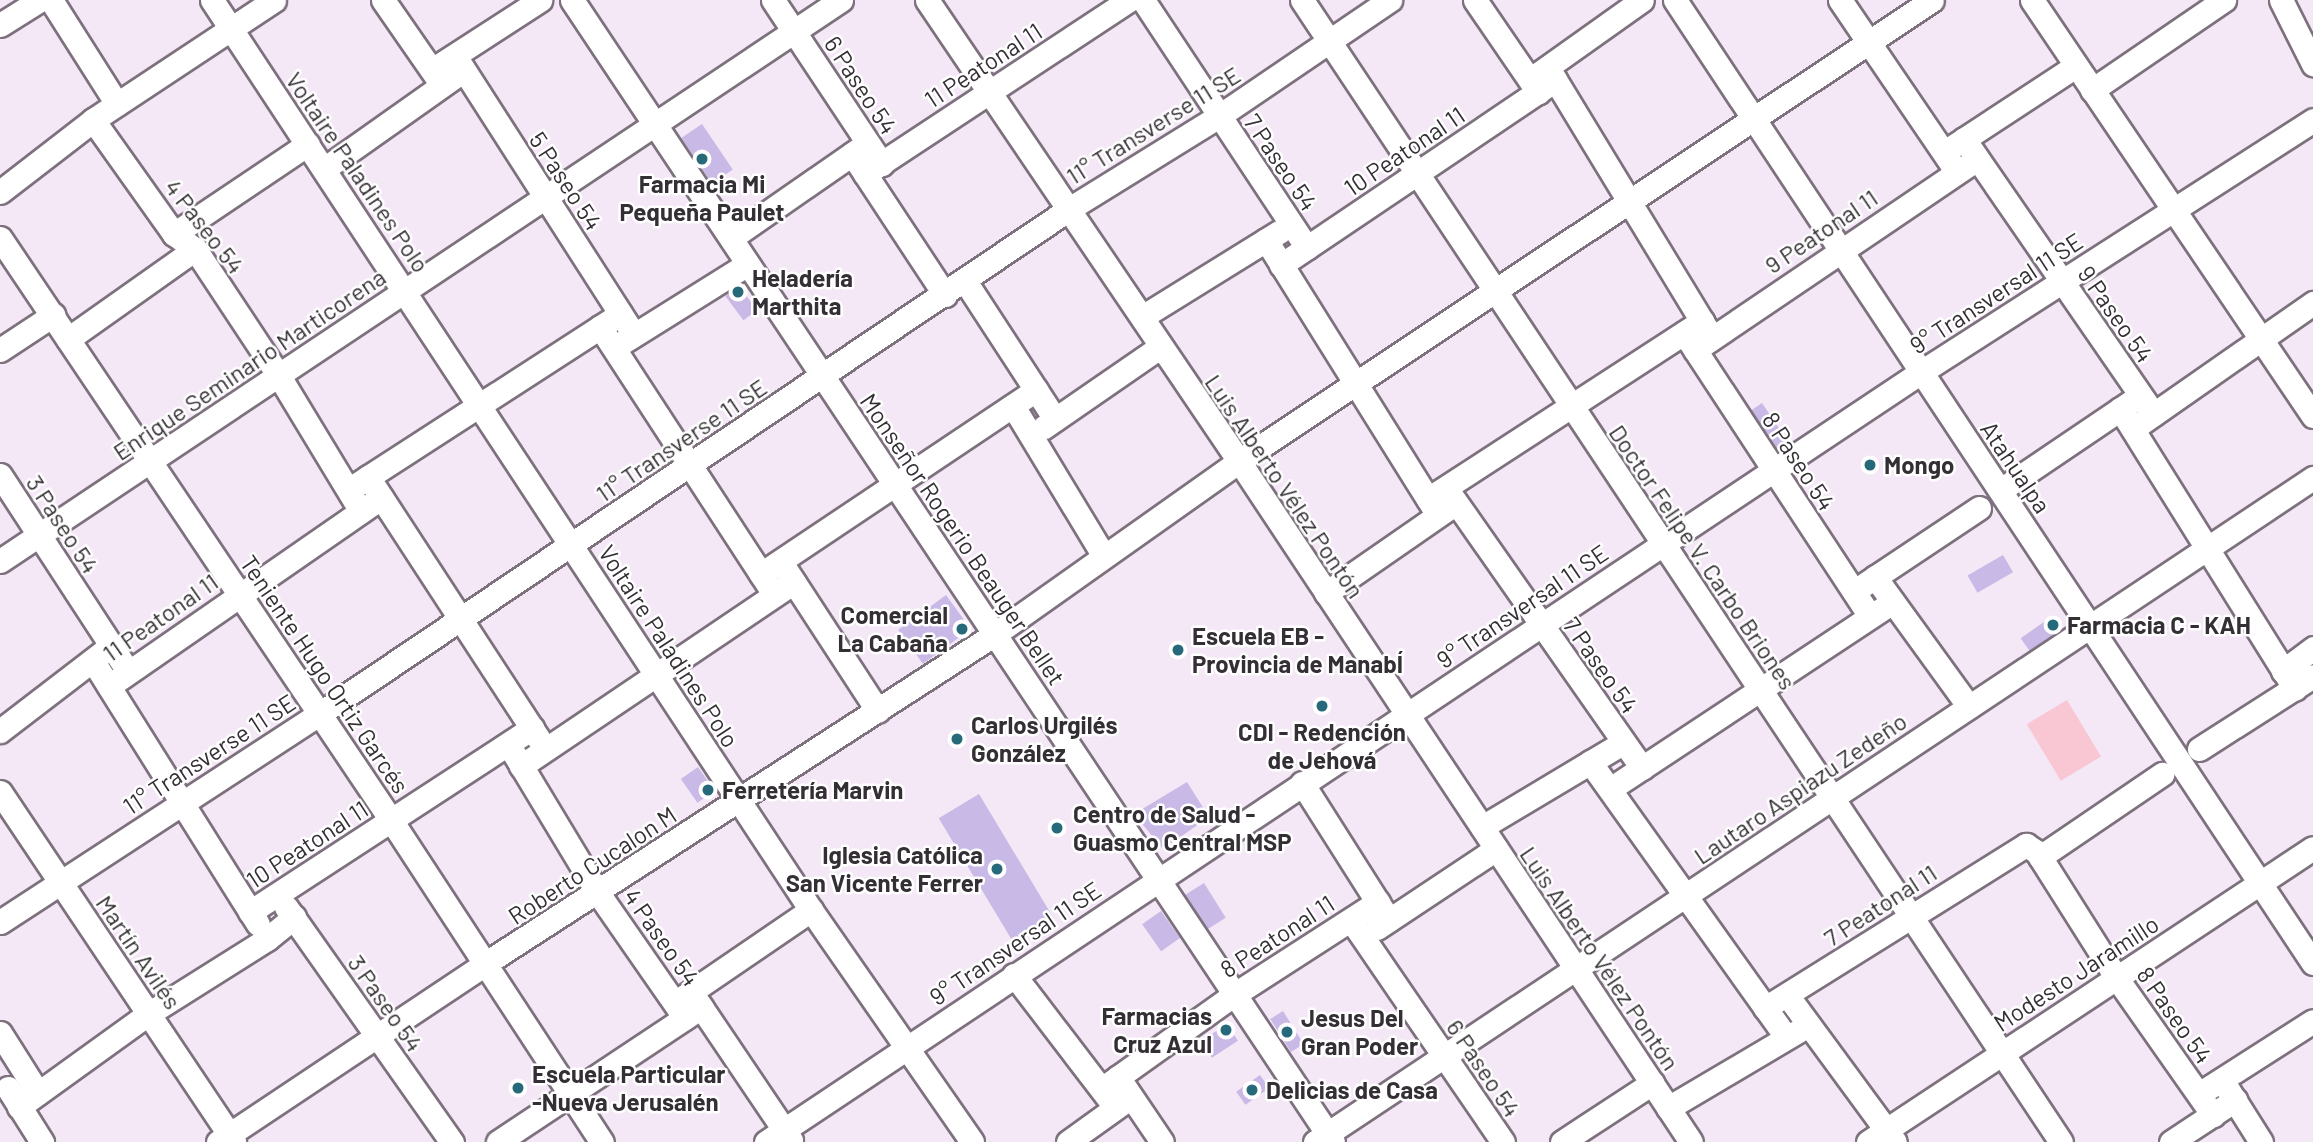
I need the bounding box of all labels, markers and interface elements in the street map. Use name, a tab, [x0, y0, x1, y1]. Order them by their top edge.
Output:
street label: 11 Peatonal 11	[919, 16, 1047, 114]
street label: 6 Paseo 54	[819, 30, 903, 140]
street label: 11° Transverse 11 SE	[1061, 60, 1245, 190]
street label: Voltaire Paladines Polo	[280, 66, 436, 278]
street label: 10 Peatonal 11	[1338, 100, 1470, 202]
street label: 7 Paseo 54	[1238, 108, 1324, 216]
street label: 5 Paseo 54	[524, 126, 608, 236]
marker: Farmacia Mi Pequeña Paulet	[694, 151, 710, 167]
place label: Farmacia Mi Pequeña Paulet	[620, 170, 784, 226]
street label: 4 Paseo 54	[159, 173, 251, 279]
street label: 9 Peatonal 11	[1759, 183, 1883, 279]
street label: 9° Transversal 11 SE	[1904, 226, 2088, 360]
street label: 9 Paseo 54	[2072, 260, 2160, 368]
street label: Enrique Seminario Marticorena	[107, 262, 391, 466]
place label: Heladería Marthita	[752, 264, 853, 320]
marker: Heladería Marthita	[730, 284, 746, 300]
street label: Luis Alberto Vélez Pontón	[1199, 369, 1371, 603]
street label: 11° Transverse 11 SE	[590, 372, 772, 508]
street label: Monseñor Rogerio Beauger Bellet	[854, 388, 1072, 690]
street label: 8 Paseo 54	[1757, 406, 1841, 516]
street label: Atahualpa	[1975, 416, 2057, 518]
street label: Doctor Felipe V. Carbo Briones	[1603, 419, 1803, 695]
place label: Mongo	[1884, 451, 1954, 479]
marker: Mongo	[1862, 457, 1878, 473]
street label: 3 Paseo 54	[21, 469, 105, 579]
street label: 9° Transversal 11 SE	[1431, 538, 1613, 674]
street label: Voltaire Paladines Polo	[593, 539, 745, 753]
street label: Teniente Hugo Ortiz Garcés	[234, 549, 416, 799]
street label: 11 Peatonal 11	[97, 567, 223, 667]
place label: Comercial La Cabaña	[838, 601, 948, 657]
place label: Farmacia C - KAH	[2067, 611, 2251, 639]
street label: 7 Paseo 54	[1558, 612, 1644, 718]
marker: Farmacia C - KAH	[2045, 617, 2061, 633]
marker: Comercial La Cabaña	[954, 621, 970, 637]
place label: Escuela EB - Provincia de ManabÍ	[1192, 622, 1403, 678]
marker: Escuela EB - Provincia de ManabÍ	[1170, 642, 1186, 658]
street label: 11° Transverse 11 SE	[117, 688, 301, 820]
marker: CDI - Redención de Jehová	[1314, 698, 1330, 714]
street label: Lautaro Aspiazu Zedeño	[1688, 706, 1912, 870]
place label: Carlos Urgilés González	[971, 711, 1117, 767]
place label: CDI - Redención de Jehová	[1238, 718, 1406, 774]
marker: Carlos Urgilés González	[949, 731, 965, 747]
place label: Ferretería Marvin	[722, 776, 903, 804]
marker: Ferretería Marvin	[700, 782, 716, 798]
street label: 10 Peatonal 11	[241, 794, 373, 894]
street label: Roberto Cucalon M	[503, 800, 681, 930]
place label: Centro de Salud - Guasmo Central MSP	[1073, 800, 1292, 856]
marker: Centro de Salud - Guasmo Central MSP	[1047, 818, 1067, 838]
place label: Iglesia Católica San Vicente Ferrer	[786, 841, 983, 897]
street label: Luis Alberto Vélez Pontón	[1514, 841, 1686, 1075]
street label: 7 Peatonal 11	[1818, 858, 1942, 952]
marker: Iglesia Católica San Vicente Ferrer	[989, 861, 1005, 877]
street label: 9° Transversal 11 SE	[924, 875, 1106, 1011]
street label: 4 Paseo 54	[618, 883, 706, 991]
street label: 8 Peatonal 11	[1215, 889, 1339, 983]
street label: Martín Avilés	[90, 890, 188, 1014]
street label: Modesto Jaramillo	[1988, 909, 2164, 1037]
street label: 3 Paseo 54	[342, 949, 430, 1057]
street label: 8 Paseo 54	[2131, 961, 2219, 1069]
place label: Farmacias Cruz Azul	[1101, 1002, 1212, 1058]
place label: Jesus Del Gran Poder	[1301, 1004, 1418, 1060]
street label: 6 Paseo 54	[1441, 1014, 1527, 1122]
marker: Farmacias Cruz Azul	[1218, 1022, 1234, 1038]
marker: Jesus Del Gran Poder	[1279, 1024, 1295, 1040]
place label: Escuela Particular -Nueva Jerusalén	[532, 1060, 726, 1116]
place label: Delicias de Casa	[1266, 1076, 1438, 1104]
marker: Escuela Particular -Nueva Jerusalén	[510, 1080, 526, 1096]
marker: Delicias de Casa	[1244, 1082, 1260, 1098]

